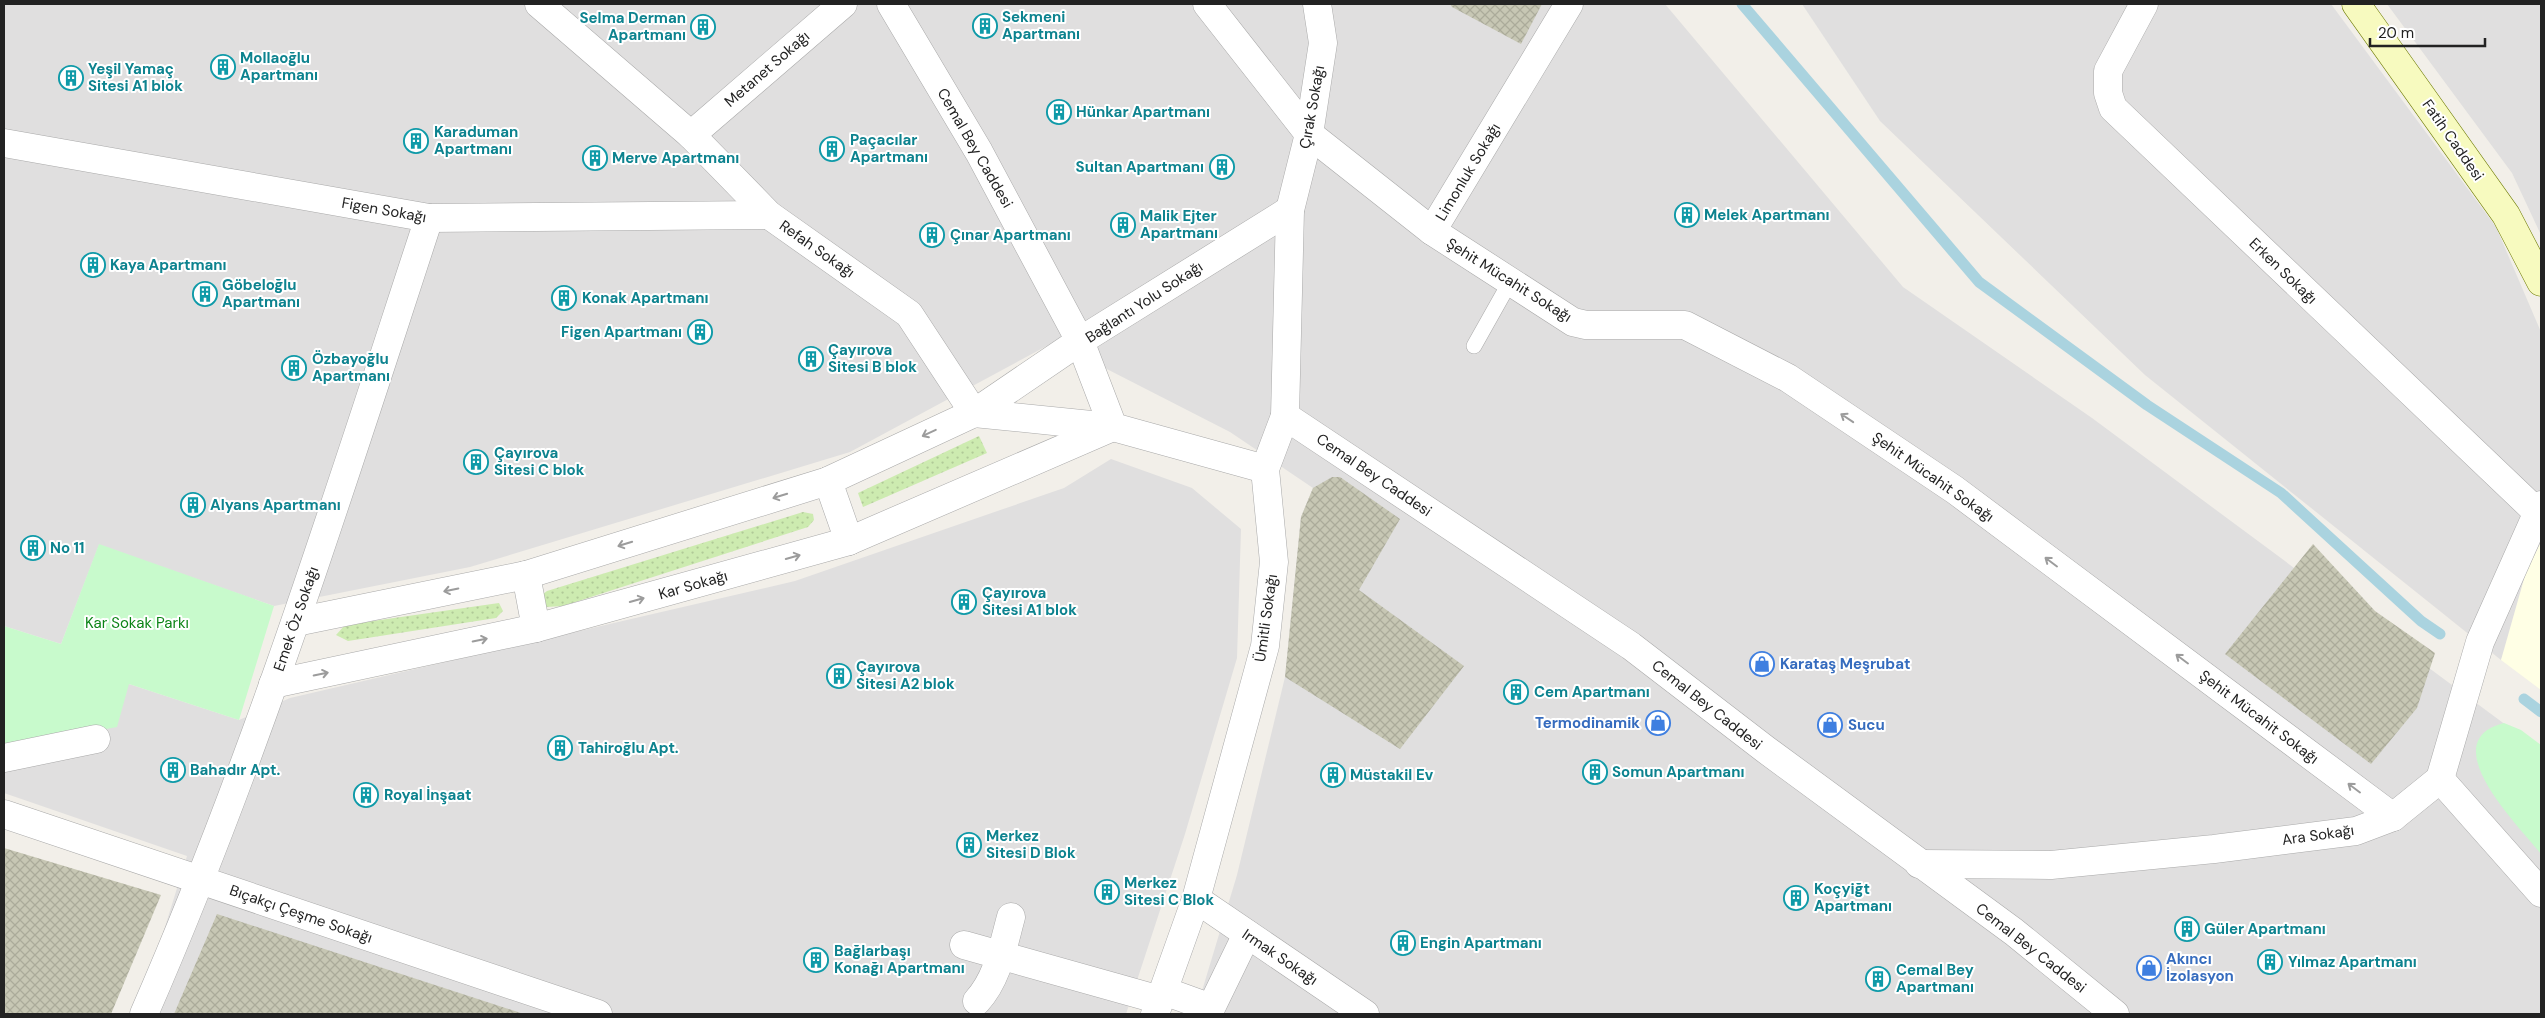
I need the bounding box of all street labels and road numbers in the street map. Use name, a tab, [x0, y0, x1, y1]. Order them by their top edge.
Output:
street label: Metanet Sokağı	[720, 26, 814, 112]
street label: Çırak Sokağı	[1295, 64, 1329, 150]
street label: Cemal Bey Caddesi	[933, 84, 1017, 212]
street label: Fatih Caddesi	[2418, 95, 2488, 185]
street label: Limonluk Sokağı	[1431, 119, 1505, 225]
street label: Figen Sokağı	[340, 193, 428, 227]
street label: Refah Sokağı	[775, 216, 859, 282]
street label: Şehit Mücahit Sokağı	[1442, 233, 1576, 327]
street label: Erken Sokağı	[2245, 234, 2321, 308]
street label: Bağlantı Yolu Sokağı	[1081, 257, 1207, 347]
street label: Şehit Mücahit Sokağı	[1868, 427, 1998, 527]
street label: Cemal Bey Caddesi	[1312, 429, 1436, 521]
street label: Emek Öz Sokağı	[269, 564, 323, 674]
street label: Kar Sokağı	[656, 566, 730, 604]
street label: Ümitli Sokağı	[1250, 573, 1282, 663]
street label: Cemal Bey Caddesi	[1648, 656, 1766, 754]
street label: Şehit Mücahit Sokağı	[2195, 666, 2323, 768]
street label: Ara Sokağı	[2281, 820, 2355, 850]
street label: Bıçakçı Çeşme Sokağı	[227, 880, 375, 948]
street label: Cemal Bey Caddesi	[1972, 899, 2090, 997]
street label: Irmak Sokağı	[1238, 924, 1322, 990]

